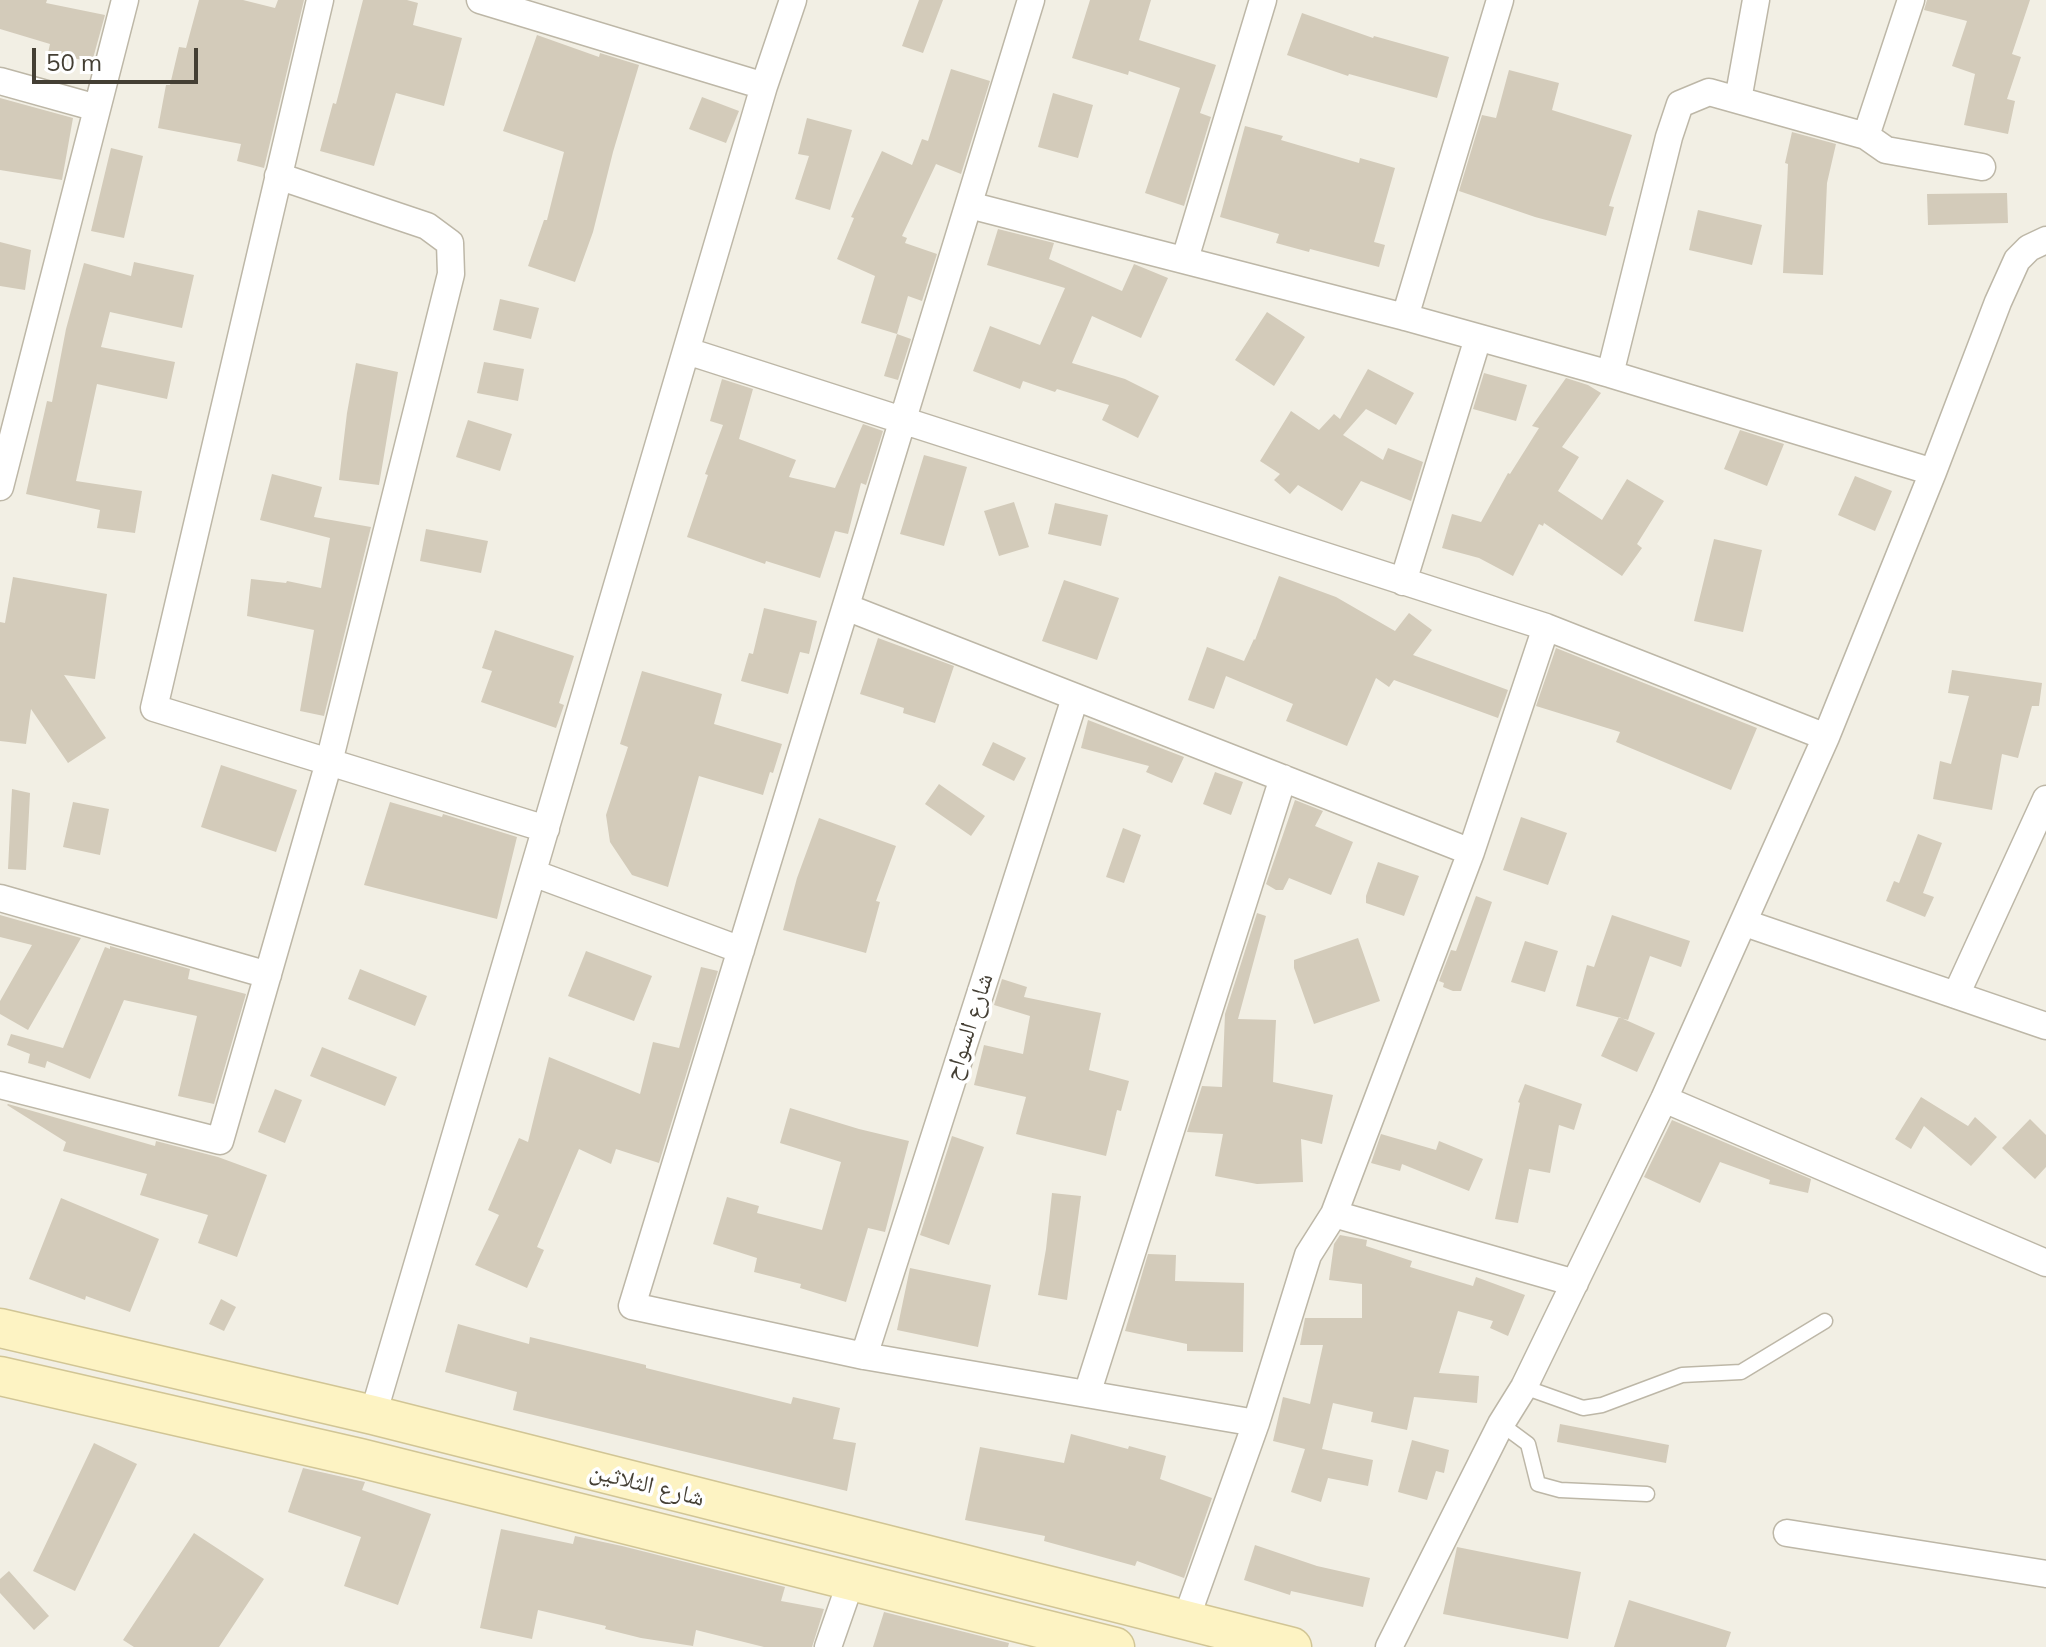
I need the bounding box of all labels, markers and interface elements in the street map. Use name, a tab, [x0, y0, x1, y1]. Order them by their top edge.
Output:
scale bar	[36, 32, 202, 82]
text: 50 m	[46, 47, 102, 77]
street label: شارع السواح	[938, 970, 1000, 1084]
street label: شارع الثلاثين	[587, 1457, 707, 1513]

